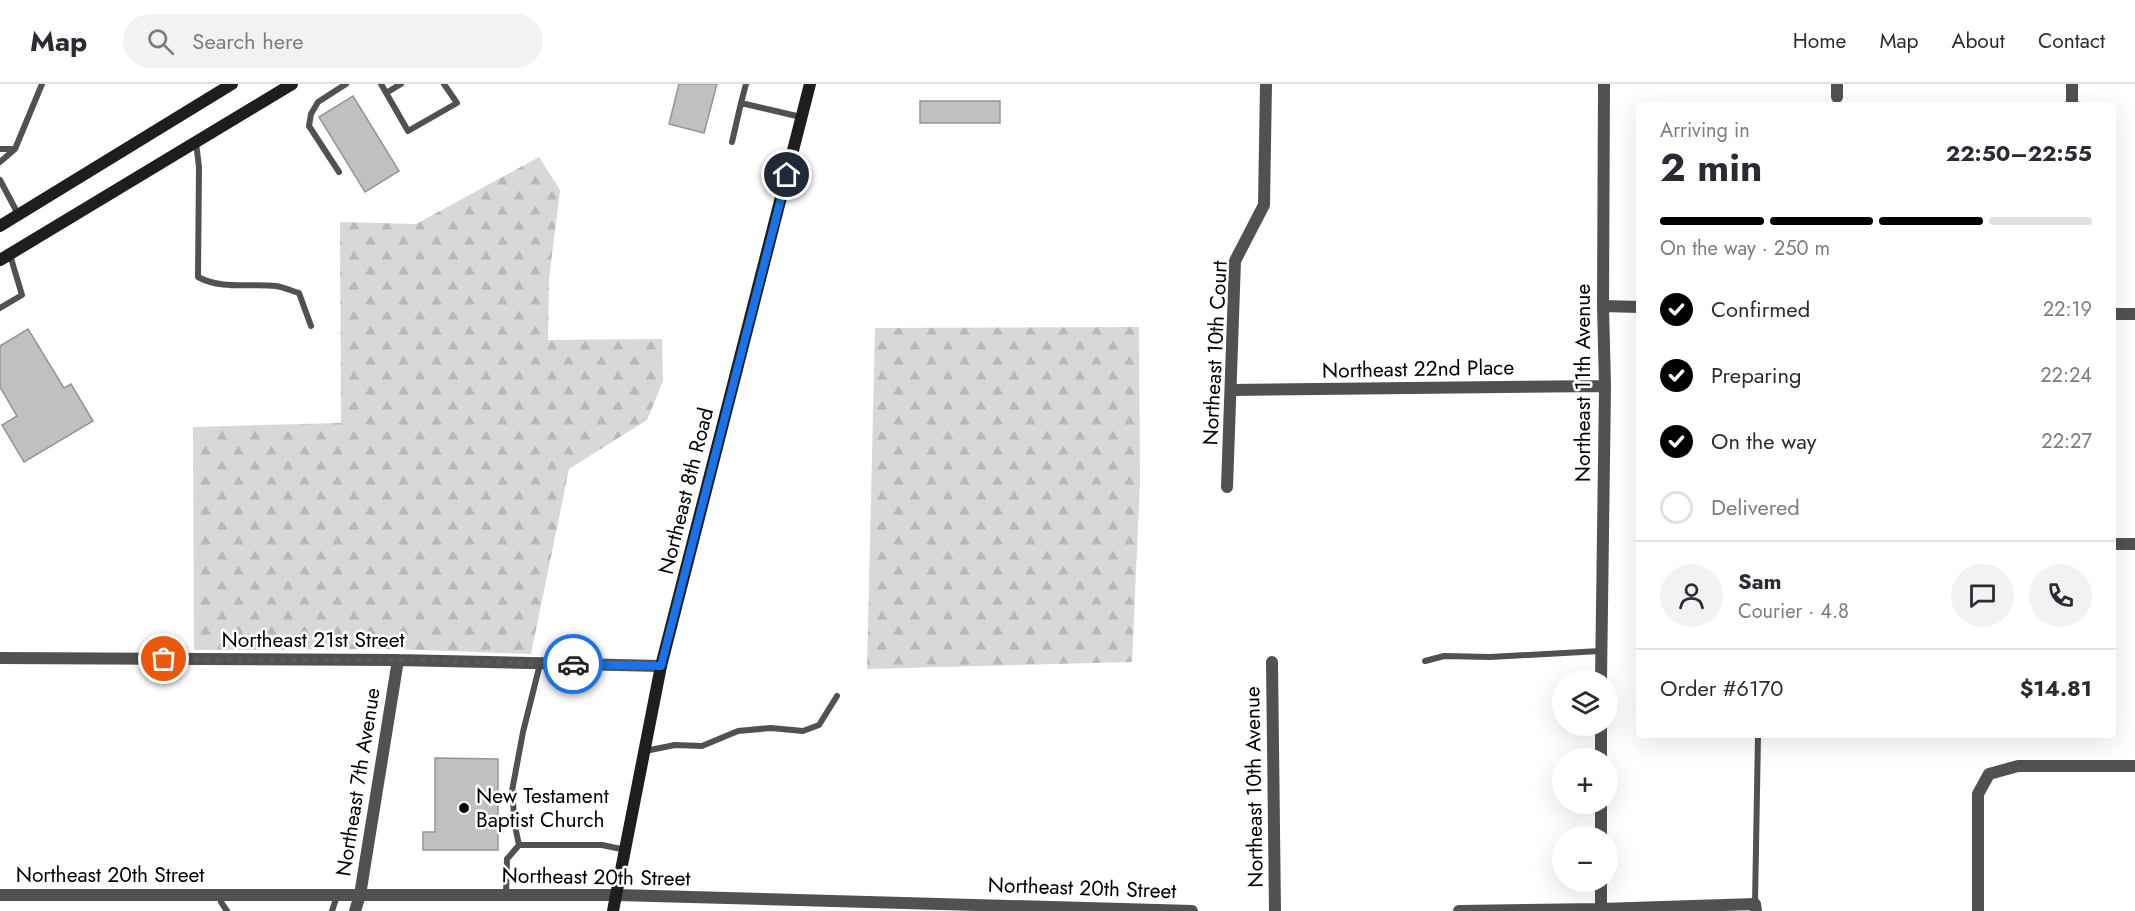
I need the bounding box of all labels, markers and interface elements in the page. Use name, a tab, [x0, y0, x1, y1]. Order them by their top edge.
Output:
search box	[123, 14, 543, 68]
text: Map	[30, 21, 87, 62]
icon: search	[144, 25, 177, 58]
text: Search here	[192, 25, 304, 57]
text: Home	[1793, 26, 1846, 56]
text: Map	[1879, 26, 1919, 56]
text: About	[1952, 26, 2005, 56]
text: Contact	[2038, 26, 2105, 56]
text: Arriving in	[1660, 116, 1750, 145]
text: 22:50–22:55	[1946, 137, 2092, 169]
text: 2 min	[1660, 139, 1762, 196]
pin	[761, 149, 812, 200]
icon: home	[770, 158, 803, 191]
text: On the way · 250 m	[1660, 234, 1830, 263]
street label: Northeast 10th Court	[1195, 260, 1235, 446]
street label: Northeast 11th Avenue	[1568, 284, 1598, 482]
icon: check	[1660, 293, 1693, 326]
text: Confirmed	[1711, 293, 1810, 325]
text: 22:19	[2043, 295, 2092, 324]
street label: Northeast 22nd Place	[1322, 352, 1515, 386]
icon: check	[1660, 359, 1693, 392]
text: Preparing	[1711, 359, 1802, 391]
text: 22:24	[2040, 361, 2092, 390]
street label: Northeast 8th Road	[651, 404, 721, 578]
icon: check	[1660, 425, 1693, 458]
text: On the way	[1711, 425, 1816, 457]
text: 22:27	[2041, 427, 2092, 456]
text: Delivered	[1711, 491, 1800, 523]
button: person	[1660, 564, 1723, 627]
button: chat	[1951, 564, 2014, 627]
button: phone	[2029, 564, 2092, 627]
text: Sam	[1738, 565, 1782, 597]
text: Courier · 4.8	[1738, 597, 1849, 626]
street label: Northeast 21st Street	[221, 625, 405, 655]
pin	[138, 633, 189, 684]
courier	[543, 634, 603, 694]
icon: bag	[147, 642, 180, 675]
icon: car	[557, 648, 590, 681]
map controls	[1552, 670, 1618, 892]
button: layers	[1552, 670, 1618, 736]
text: Order #6170	[1660, 672, 1784, 704]
text: $14.81	[2020, 672, 2092, 704]
street label: Northeast 7th Avenue	[328, 685, 388, 878]
street label: Northeast 10th Avenue	[1237, 686, 1271, 888]
button: +	[1552, 748, 1618, 814]
place label: New Testament Baptist Church	[476, 781, 609, 835]
marker: New Testament Baptist Church	[457, 801, 471, 815]
button: −	[1552, 826, 1618, 892]
street label: Northeast 20th Street	[16, 860, 204, 890]
street label: Northeast 20th Street	[501, 860, 691, 894]
street label: Northeast 20th Street	[987, 870, 1177, 906]

